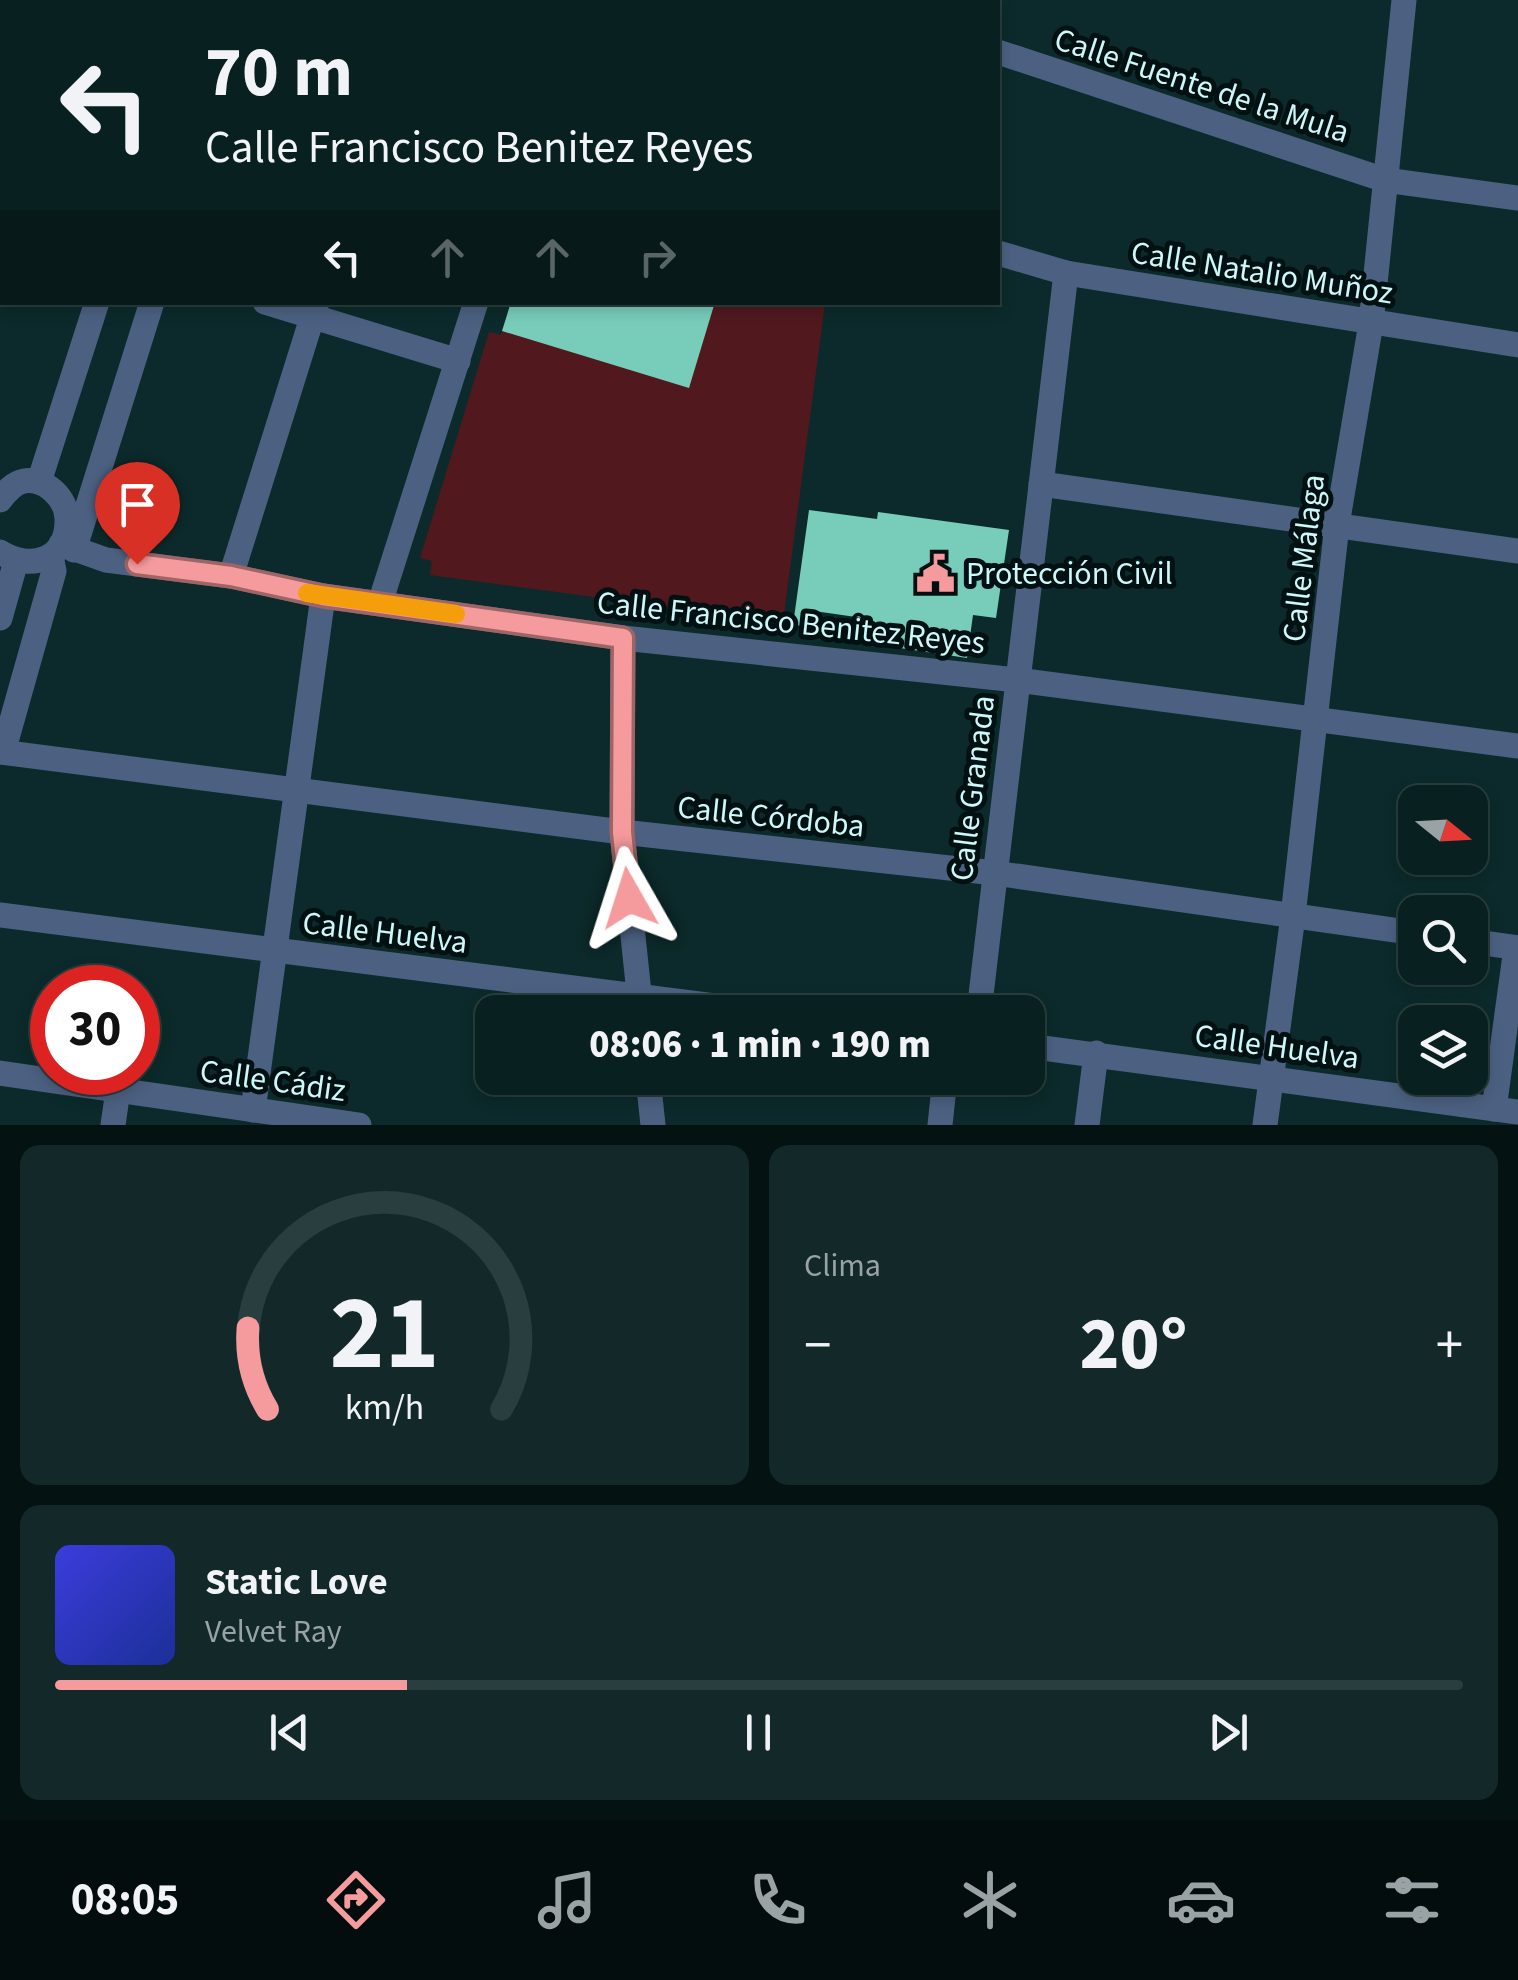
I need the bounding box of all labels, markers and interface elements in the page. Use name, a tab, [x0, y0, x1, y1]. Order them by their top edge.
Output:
street label: Calle Fuente de la Mula	[1048, 17, 1355, 155]
text: 70 m	[205, 23, 353, 123]
icon: left	[40, 40, 170, 170]
text: Calle Francisco Benitez Reyes	[205, 116, 753, 180]
icon: left	[315, 230, 370, 285]
icon: ahead	[420, 230, 475, 285]
icon: ahead	[525, 230, 580, 285]
icon: right	[630, 230, 685, 285]
street label: Calle Natalio Muñoz	[1128, 230, 1396, 316]
pin	[95, 462, 180, 565]
street label: Calle Málaga	[1271, 472, 1337, 645]
icon: arrive	[110, 477, 165, 532]
place label: Protección Civil	[966, 551, 1173, 597]
public building icon: Protección Civil	[915, 552, 957, 594]
street label: Calle Francisco Benitez Reyes	[595, 580, 987, 666]
street label: Calle Granada	[939, 693, 1007, 884]
street label: Calle Córdoba	[675, 784, 867, 850]
north arrow	[1398, 785, 1488, 875]
map controls	[1398, 785, 1488, 1095]
position arrow	[577, 846, 681, 950]
button: search	[1398, 895, 1488, 985]
street label: Calle Huelva	[300, 900, 470, 966]
speed limit sign: 30	[30, 965, 160, 1095]
button: layers	[1398, 1005, 1488, 1095]
street label: Calle Huelva	[1192, 1013, 1362, 1081]
text: 08:06 · 1 min · 190 m	[589, 1018, 931, 1072]
street label: Calle Cádiz	[197, 1048, 349, 1114]
text: Clima	[804, 1243, 881, 1289]
text: 21	[330, 1261, 439, 1409]
text: 20°	[1080, 1291, 1187, 1398]
text: −	[804, 1307, 831, 1385]
text: +	[1436, 1307, 1463, 1385]
text: km/h	[345, 1382, 424, 1433]
text: Static Love	[205, 1555, 388, 1609]
text: Velvet Ray	[205, 1609, 342, 1655]
icon: previous	[262, 1705, 317, 1760]
icon: pause	[731, 1705, 786, 1760]
icon: next	[1201, 1705, 1256, 1760]
icon: directions	[321, 1865, 391, 1935]
icon: music	[532, 1865, 602, 1935]
icon: phone	[743, 1865, 813, 1935]
icon: climate	[955, 1865, 1025, 1935]
icon: car	[1166, 1865, 1236, 1935]
icon: filters	[1377, 1865, 1447, 1935]
text: 08:05	[71, 1868, 179, 1932]

